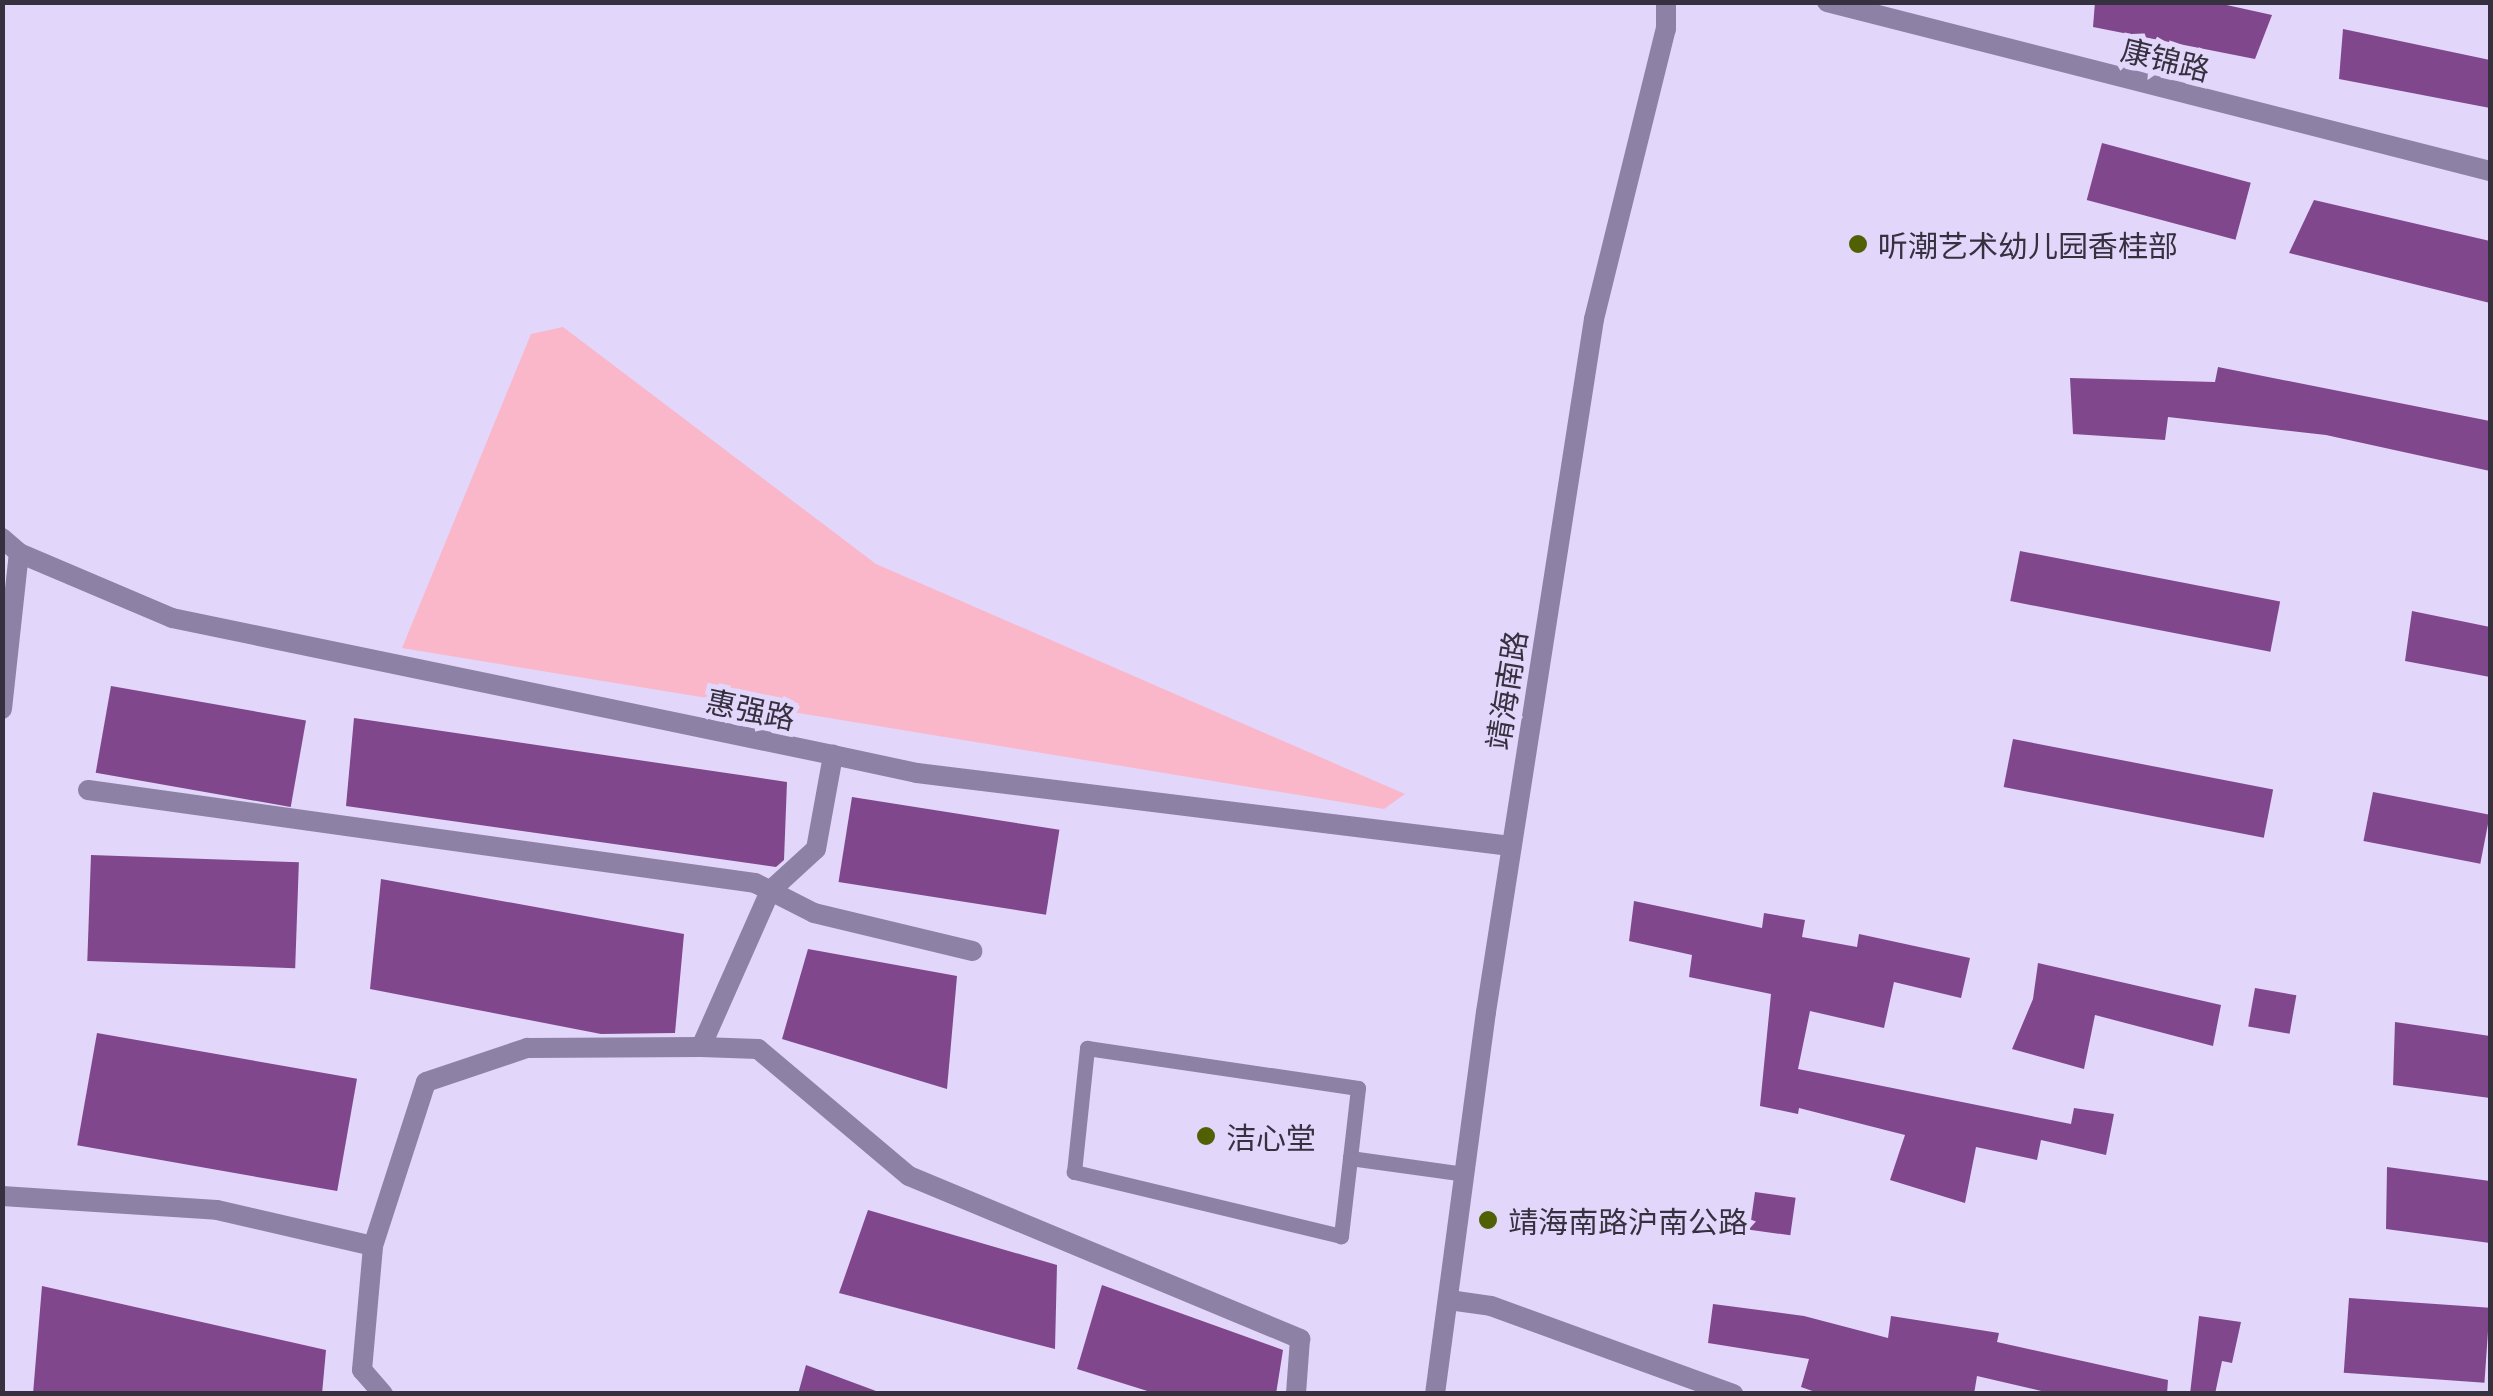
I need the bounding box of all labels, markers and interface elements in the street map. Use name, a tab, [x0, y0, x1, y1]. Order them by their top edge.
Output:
street label: 康锦路	[2118, 30, 2214, 86]
place label: 听潮艺术幼儿园香桂部	[1878, 226, 2178, 262]
marker: 听潮艺术幼儿园香桂部	[1847, 233, 1869, 255]
street label: 靖海南路	[1478, 628, 1532, 752]
street label: 惠强路	[703, 681, 799, 735]
place label: 洁心堂	[1226, 1118, 1316, 1154]
marker: 洁心堂	[1195, 1125, 1217, 1147]
place label: 靖海南路沪南公路	[1508, 1202, 1748, 1238]
marker: 靖海南路沪南公路	[1477, 1209, 1499, 1231]

